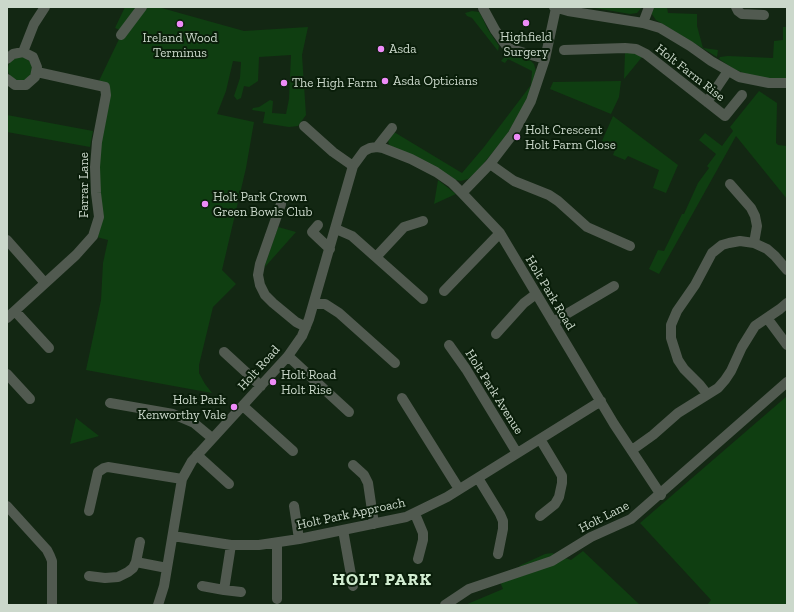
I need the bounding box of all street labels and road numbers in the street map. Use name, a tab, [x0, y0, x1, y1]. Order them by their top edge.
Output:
street label: Holt Farm Rise	[652, 41, 728, 105]
street label: Farrar Lane	[76, 152, 92, 218]
street label: Holt Park Road	[522, 253, 578, 333]
street label: Holt Road	[235, 342, 283, 394]
street label: Holt Park Avenue	[462, 347, 526, 437]
street label: Holt Park Approach	[295, 495, 407, 533]
street label: Holt Lane	[576, 498, 632, 536]

